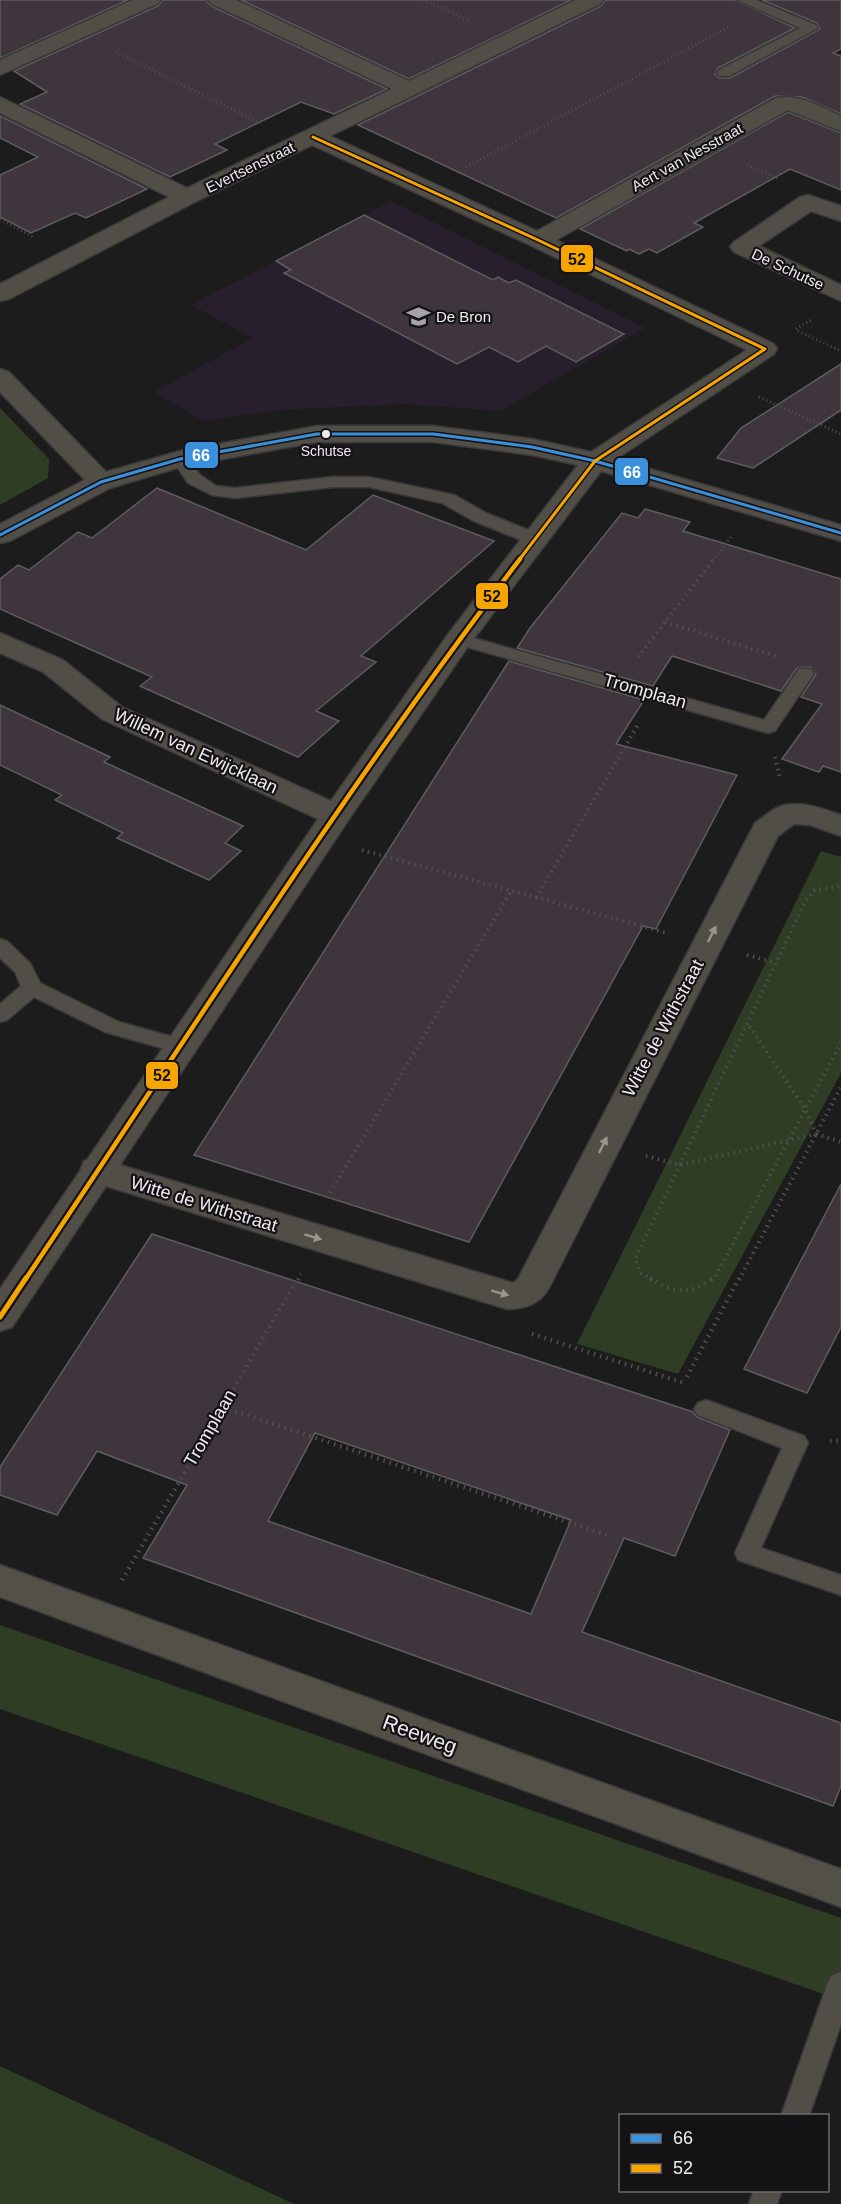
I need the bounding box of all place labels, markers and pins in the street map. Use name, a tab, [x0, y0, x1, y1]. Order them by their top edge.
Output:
school or university icon: De Bron	[405, 303, 431, 329]
place label: De Bron	[436, 308, 491, 325]
marker: Schutse	[320, 428, 332, 440]
place label: Schutse	[301, 443, 352, 459]

